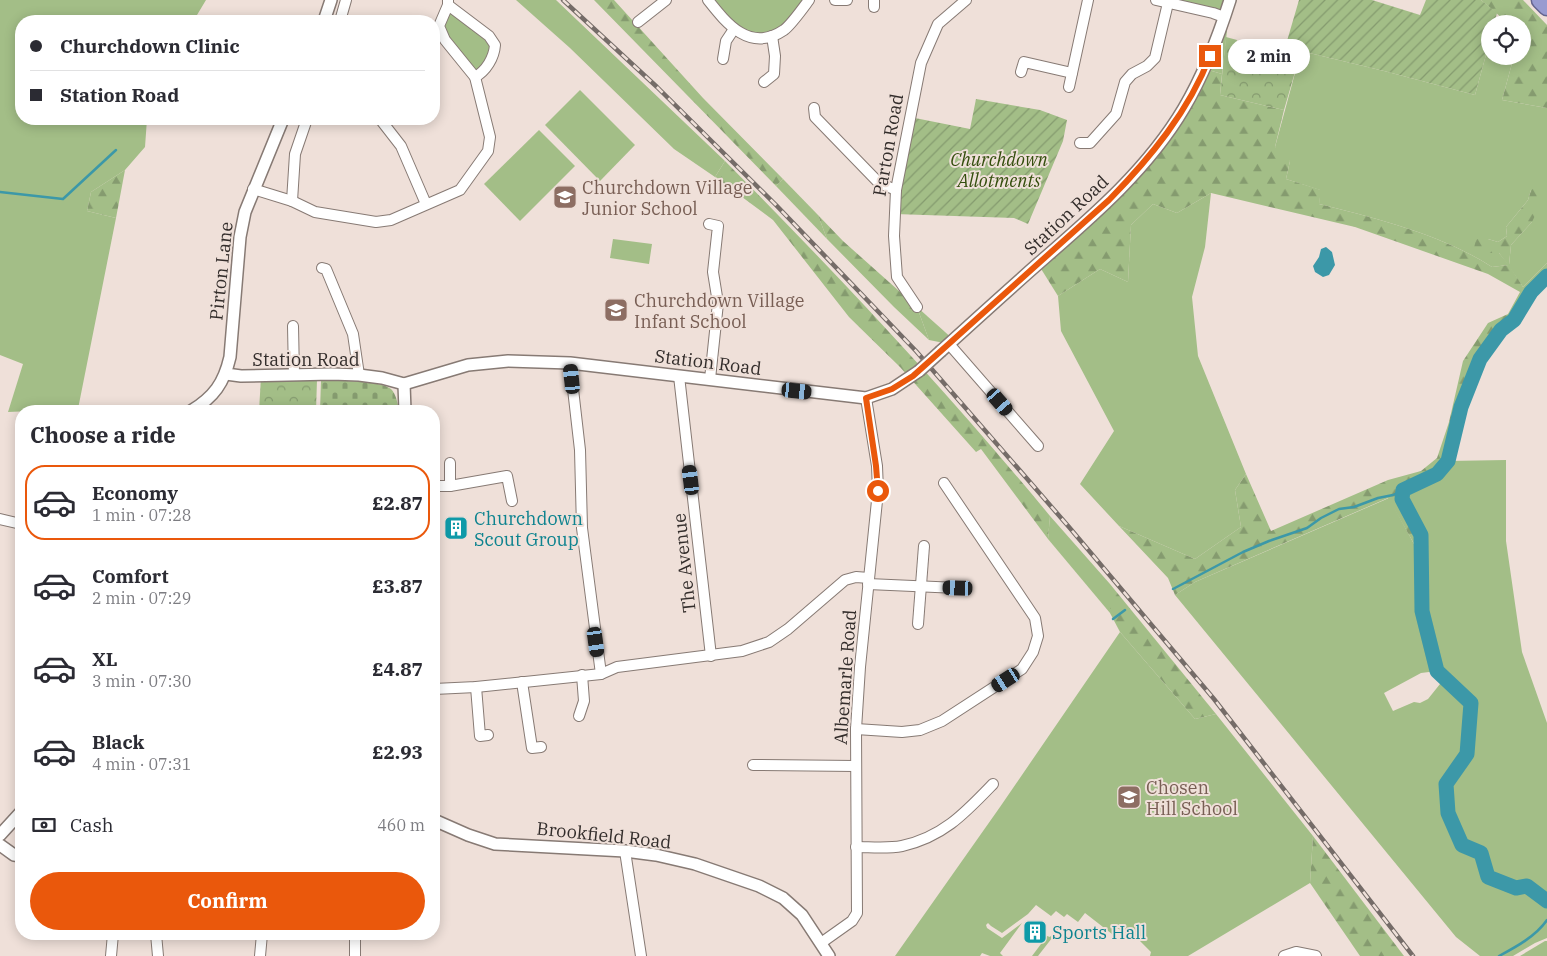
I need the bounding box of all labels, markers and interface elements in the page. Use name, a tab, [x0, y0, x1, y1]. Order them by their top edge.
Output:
map controls	[1481, 15, 1531, 65]
button: locate	[1481, 15, 1531, 65]
text: Churchdown Clinic	[60, 34, 240, 58]
callout: 2 min	[1228, 38, 1310, 74]
route end	[1199, 45, 1221, 67]
text: 2 min	[1247, 46, 1291, 66]
text: Station Road	[60, 83, 179, 107]
street label: Parton Road	[868, 92, 908, 198]
park label: Churchdown Allotments	[950, 148, 1049, 192]
street label: Station Road	[1019, 170, 1113, 260]
place label: Churchdown Village Junior School	[582, 176, 752, 220]
school or university icon: Churchdown Village Junior School	[552, 184, 578, 210]
street label: Pirton Lane	[204, 221, 238, 321]
place label: Churchdown Village Infant School	[634, 289, 804, 333]
school or university icon: Churchdown Village Infant School	[603, 297, 629, 323]
street label: Station Road	[653, 344, 763, 380]
street label: Station Road	[252, 348, 360, 371]
car	[562, 363, 581, 395]
car	[781, 382, 812, 400]
car	[984, 386, 1015, 418]
text: Choose a ride	[30, 420, 176, 449]
car	[681, 464, 700, 496]
icon: car	[32, 480, 77, 525]
route start	[867, 480, 889, 502]
text: Economy	[92, 481, 178, 505]
text: £2.87	[372, 491, 423, 515]
text: 1 min · 07:28	[92, 505, 191, 525]
place label: Churchdown Scout Group	[474, 507, 583, 551]
street label: The Avenue	[667, 512, 701, 614]
building icon: Churchdown Scout Group	[443, 515, 469, 541]
icon: car	[32, 563, 77, 608]
text: Comfort	[92, 564, 169, 588]
text: £3.87	[372, 574, 423, 598]
car	[942, 580, 973, 596]
text: 2 min · 07:29	[92, 588, 191, 608]
street label: Albemarle Road	[829, 609, 861, 745]
car	[586, 626, 605, 658]
icon: car	[32, 646, 77, 691]
text: XL	[92, 647, 118, 671]
text: £4.87	[372, 657, 423, 681]
car	[989, 666, 1022, 694]
text: 3 min · 07:30	[92, 671, 191, 691]
icon: car	[32, 729, 77, 774]
text: Black	[92, 730, 144, 754]
text: £2.93	[372, 740, 423, 764]
text: 4 min · 07:31	[92, 754, 191, 774]
place label: Chosen Hill School	[1146, 776, 1238, 820]
school or university icon: Chosen Hill School	[1116, 784, 1142, 810]
icon: cash	[30, 811, 58, 839]
text: Cash	[70, 813, 114, 837]
text: 460 m	[377, 815, 425, 835]
street label: Brookfield Road	[535, 816, 673, 854]
button: Confirm	[30, 872, 425, 930]
building icon: Sports Hall	[1022, 919, 1048, 945]
place label: Sports Hall	[1052, 921, 1146, 944]

